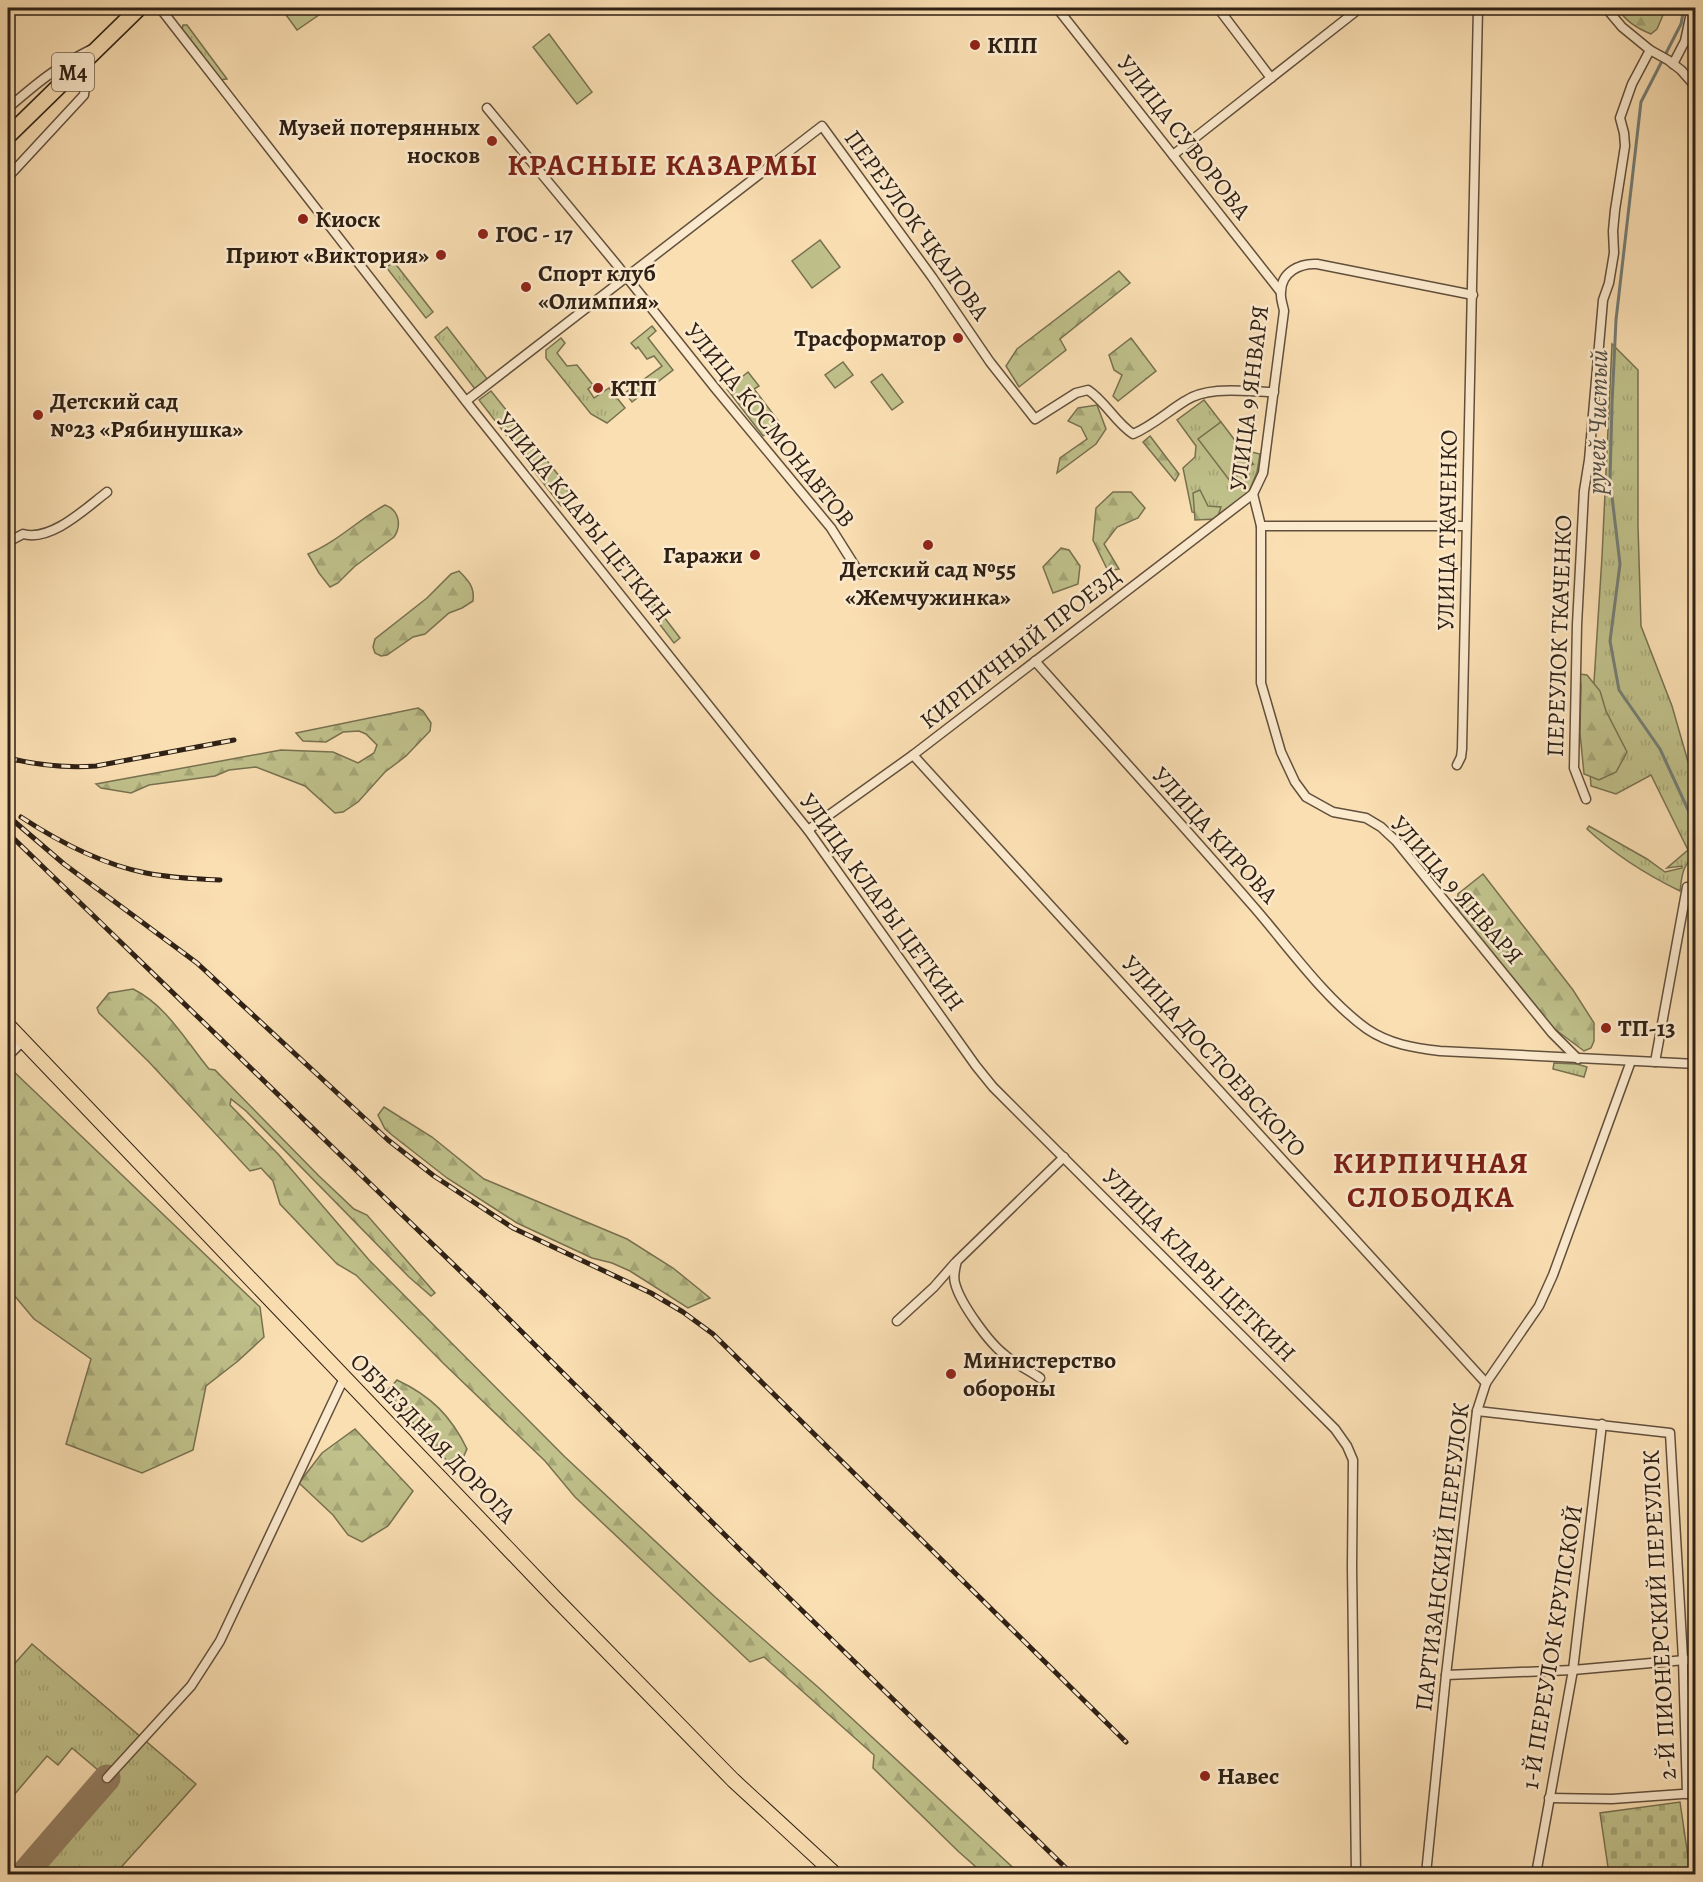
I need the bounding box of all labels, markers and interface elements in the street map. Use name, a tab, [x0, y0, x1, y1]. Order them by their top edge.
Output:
place label: КПП	[987, 29, 1038, 61]
marker: КПП	[968, 38, 982, 52]
street label: УЛИЦА СУВОРОВА	[1110, 48, 1259, 227]
road number: M4	[52, 53, 94, 91]
place label: Музей потерянных носков	[278, 111, 480, 171]
street label: ПЕРЕУЛОК ЧКАЛОВА	[837, 123, 998, 328]
marker: Музей потерянных носков	[485, 134, 499, 148]
district label: КРАСНЫЕ КАЗАРМЫ	[507, 145, 819, 185]
place label: Киоск	[315, 203, 381, 235]
marker: Киоск	[296, 212, 310, 226]
place label: ГОС - 17	[495, 218, 574, 250]
marker: ГОС - 17	[476, 227, 490, 241]
place label: Приют «Виктория»	[226, 239, 429, 271]
marker: Приют «Виктория»	[434, 248, 448, 262]
place label: Спорт клуб «Олимпия»	[538, 257, 659, 317]
marker: Спорт клуб «Олимпия»	[519, 280, 533, 294]
street label: УЛИЦА 9 ЯНВАРЯ	[1222, 303, 1276, 493]
street label: УЛИЦА КОСМОНАВТОВ	[677, 316, 863, 534]
place label: Трасформатор	[794, 322, 946, 354]
marker: Трасформатор	[951, 331, 965, 345]
water label: ручей Чистый	[1579, 349, 1616, 496]
place label: КТП	[610, 372, 657, 404]
marker: КТП	[591, 381, 605, 395]
place label: Детский сад №23 «Рябинушка»	[50, 385, 244, 445]
street label: УЛИЦА КЛАРЫ ЦЕТКИН	[489, 405, 679, 629]
marker: Детский сад №23 «Рябинушка»	[31, 408, 45, 422]
street label: УЛИЦА ТКАЧЕНКО	[1429, 429, 1465, 631]
street label: ПЕРЕУЛОК ТКАЧЕНКО	[1539, 514, 1579, 758]
marker: Детский сад №55 «Жемчужинка»	[921, 538, 935, 552]
place label: Гаражи	[663, 539, 743, 571]
marker: Гаражи	[748, 548, 762, 562]
place label: Детский сад №55 «Жемчужинка»	[840, 553, 1016, 613]
street label: КИРПИЧНЫЙ ПРОЕЗД	[913, 560, 1127, 736]
street label: УЛИЦА КИРОВА	[1145, 760, 1286, 911]
street label: УЛИЦА КЛАРЫ ЦЕТКИН	[792, 787, 972, 1017]
street label: УЛИЦА 9 ЯНВАРЯ	[1384, 809, 1530, 971]
street label: УЛИЦА ДОСТОЕВСКОГО	[1115, 948, 1313, 1164]
place label: ТП-13	[1618, 1012, 1676, 1044]
marker: ТП-13	[1599, 1021, 1613, 1035]
district label: КИРПИЧНАЯ СЛОБОДКА	[1333, 1143, 1529, 1217]
street label: УЛИЦА КЛАРЫ ЦЕТКИН	[1095, 1161, 1303, 1369]
place label: Министерство обороны	[963, 1344, 1116, 1404]
street label: ОБЪЕЗДНАЯ ДОРОГА	[343, 1346, 524, 1531]
marker: Министерство обороны	[944, 1367, 958, 1381]
street label: ПАРТИЗАНСКИЙ ПЕРЕУЛОК	[1407, 1400, 1477, 1713]
street label: 2-Й ПИОНЕРСКИЙ ПЕРЕУЛОК	[1634, 1449, 1684, 1781]
street label: 1-Й ПЕРЕУЛОК КРУПСКОЙ	[1514, 1503, 1590, 1791]
place label: Навес	[1217, 1760, 1279, 1792]
marker: Навес	[1198, 1769, 1212, 1783]

